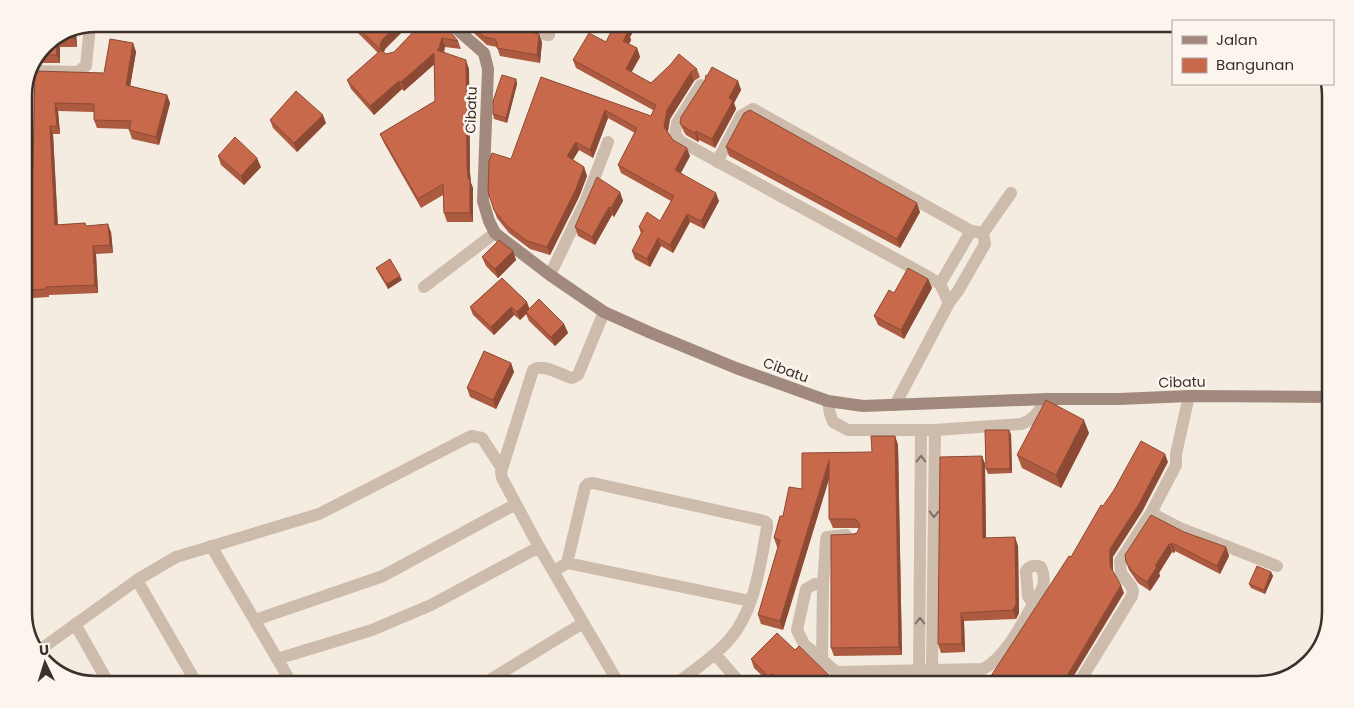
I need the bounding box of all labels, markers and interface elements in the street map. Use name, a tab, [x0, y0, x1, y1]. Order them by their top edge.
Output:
legend	[1172, 20, 1334, 85]
text: Jalan	[1216, 29, 1258, 50]
text: Bangunan	[1216, 54, 1294, 75]
street label: Cibatu	[460, 86, 482, 134]
street label: Cibatu	[760, 353, 812, 387]
street label: Cibatu	[1158, 372, 1206, 392]
one-way arrow	[916, 455, 926, 462]
one-way arrow	[929, 510, 939, 518]
one-way arrow	[915, 617, 925, 625]
north arrow	[20, 638, 70, 688]
text: U	[38, 640, 50, 660]

